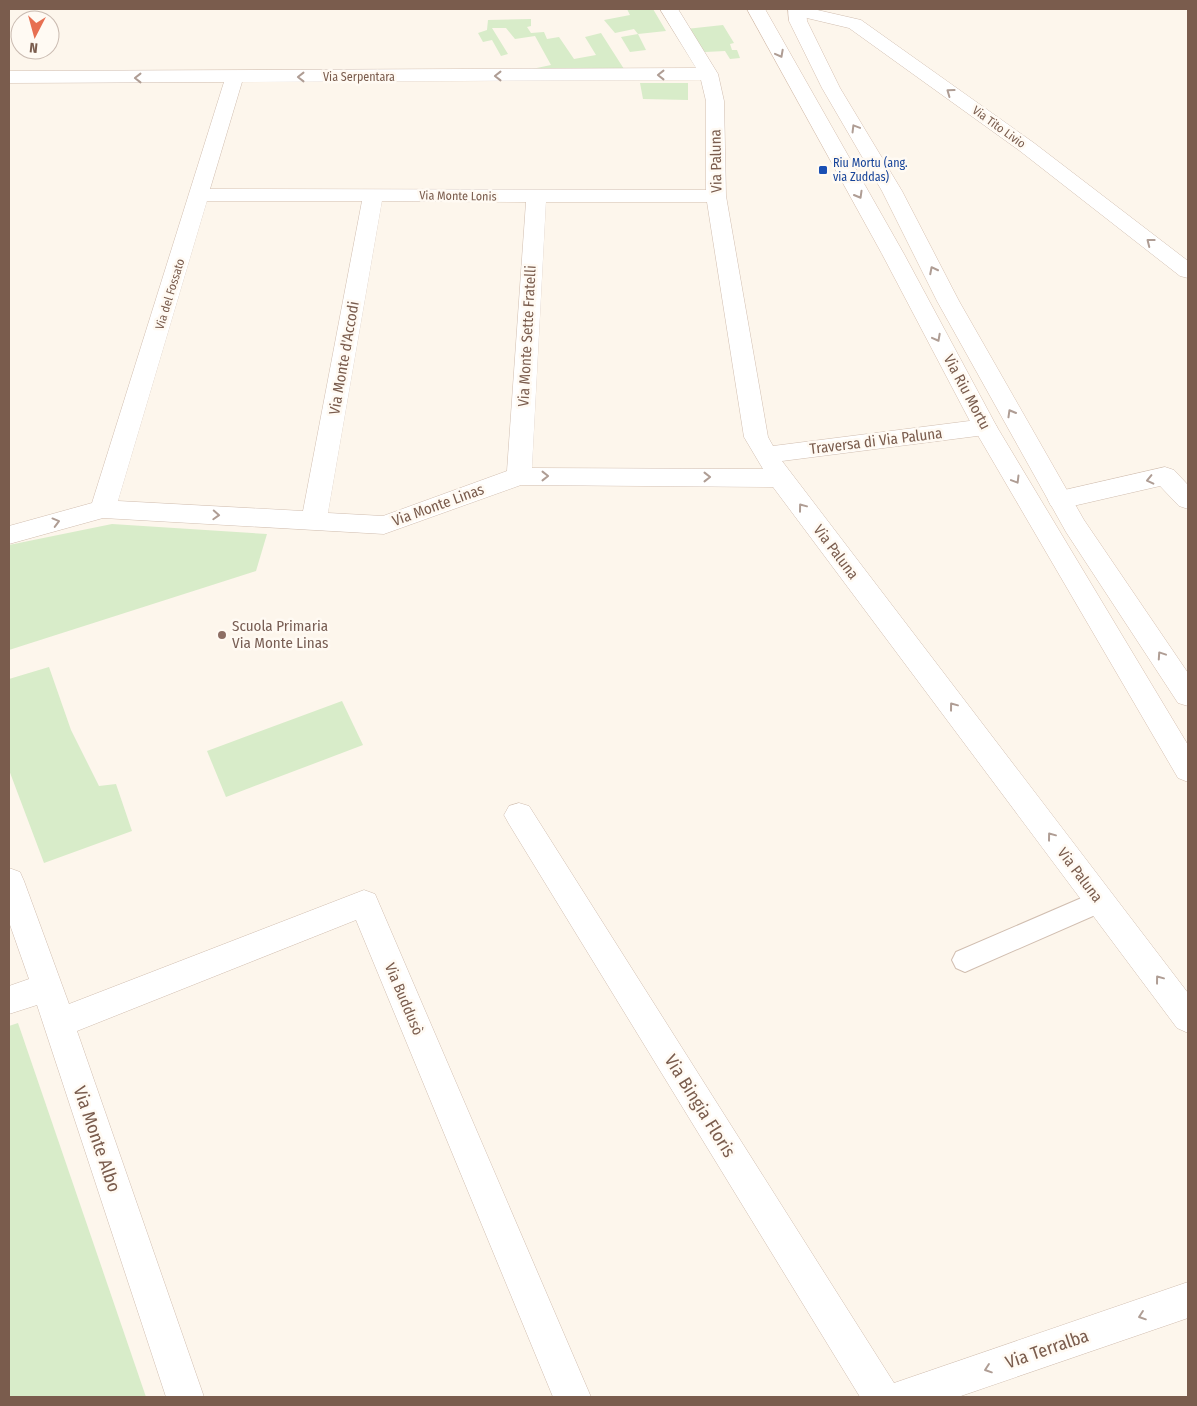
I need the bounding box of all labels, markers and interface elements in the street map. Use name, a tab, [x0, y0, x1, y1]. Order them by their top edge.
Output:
north arrow	[10, 10, 60, 60]
text: N	[29, 39, 39, 56]
one-way arrow	[773, 48, 783, 57]
street label: Via Serpentara	[323, 70, 395, 84]
one-way arrow	[656, 70, 664, 80]
one-way arrow	[494, 71, 502, 81]
one-way arrow	[296, 72, 304, 82]
one-way arrow	[134, 73, 142, 83]
one-way arrow	[946, 89, 955, 98]
street label: Via Tito Livio	[970, 103, 1028, 151]
one-way arrow	[851, 124, 861, 133]
street label: Via Paluna	[706, 129, 726, 193]
place label: Riu Mortu (ang. via Zuddas)	[833, 156, 908, 184]
marker: Riu Mortu (ang. via Zuddas)	[817, 164, 829, 176]
street label: Via Monte Lonis	[419, 188, 497, 204]
one-way arrow	[853, 190, 863, 199]
one-way arrow	[1147, 239, 1156, 247]
street label: Via del Fossato	[153, 257, 187, 331]
street label: Via Monte Sette Fratelli	[514, 265, 540, 407]
one-way arrow	[929, 267, 939, 276]
street label: Via Monte d'Accodi	[325, 300, 363, 416]
one-way arrow	[931, 332, 941, 341]
street label: Via Riu Mortu	[940, 352, 994, 432]
one-way arrow	[1007, 410, 1017, 419]
street label: Traversa di Via Paluna	[809, 424, 943, 458]
one-way arrow	[542, 471, 549, 481]
one-way arrow	[704, 472, 712, 482]
one-way arrow	[1010, 474, 1020, 483]
one-way arrow	[1145, 474, 1154, 485]
street label: Via Monte Linas	[390, 480, 486, 530]
one-way arrow	[799, 503, 808, 512]
one-way arrow	[213, 510, 221, 521]
one-way arrow	[51, 518, 59, 528]
street label: Via Paluna	[810, 521, 862, 583]
place label: Scuola Primaria Via Monte Linas	[232, 617, 328, 652]
marker: Scuola Primaria Via Monte Linas	[216, 629, 228, 641]
one-way arrow	[1158, 651, 1167, 661]
one-way arrow	[950, 703, 958, 712]
one-way arrow	[1048, 833, 1056, 842]
street label: Via Paluna	[1054, 844, 1106, 906]
street label: Via Buddusò	[381, 960, 427, 1038]
one-way arrow	[1156, 975, 1165, 985]
street label: Via Bingia Floris	[660, 1051, 740, 1162]
street label: Via Monte Albo	[69, 1083, 125, 1195]
one-way arrow	[1138, 1310, 1147, 1320]
street label: Via Terralba	[1002, 1324, 1092, 1374]
one-way arrow	[985, 1363, 993, 1373]

